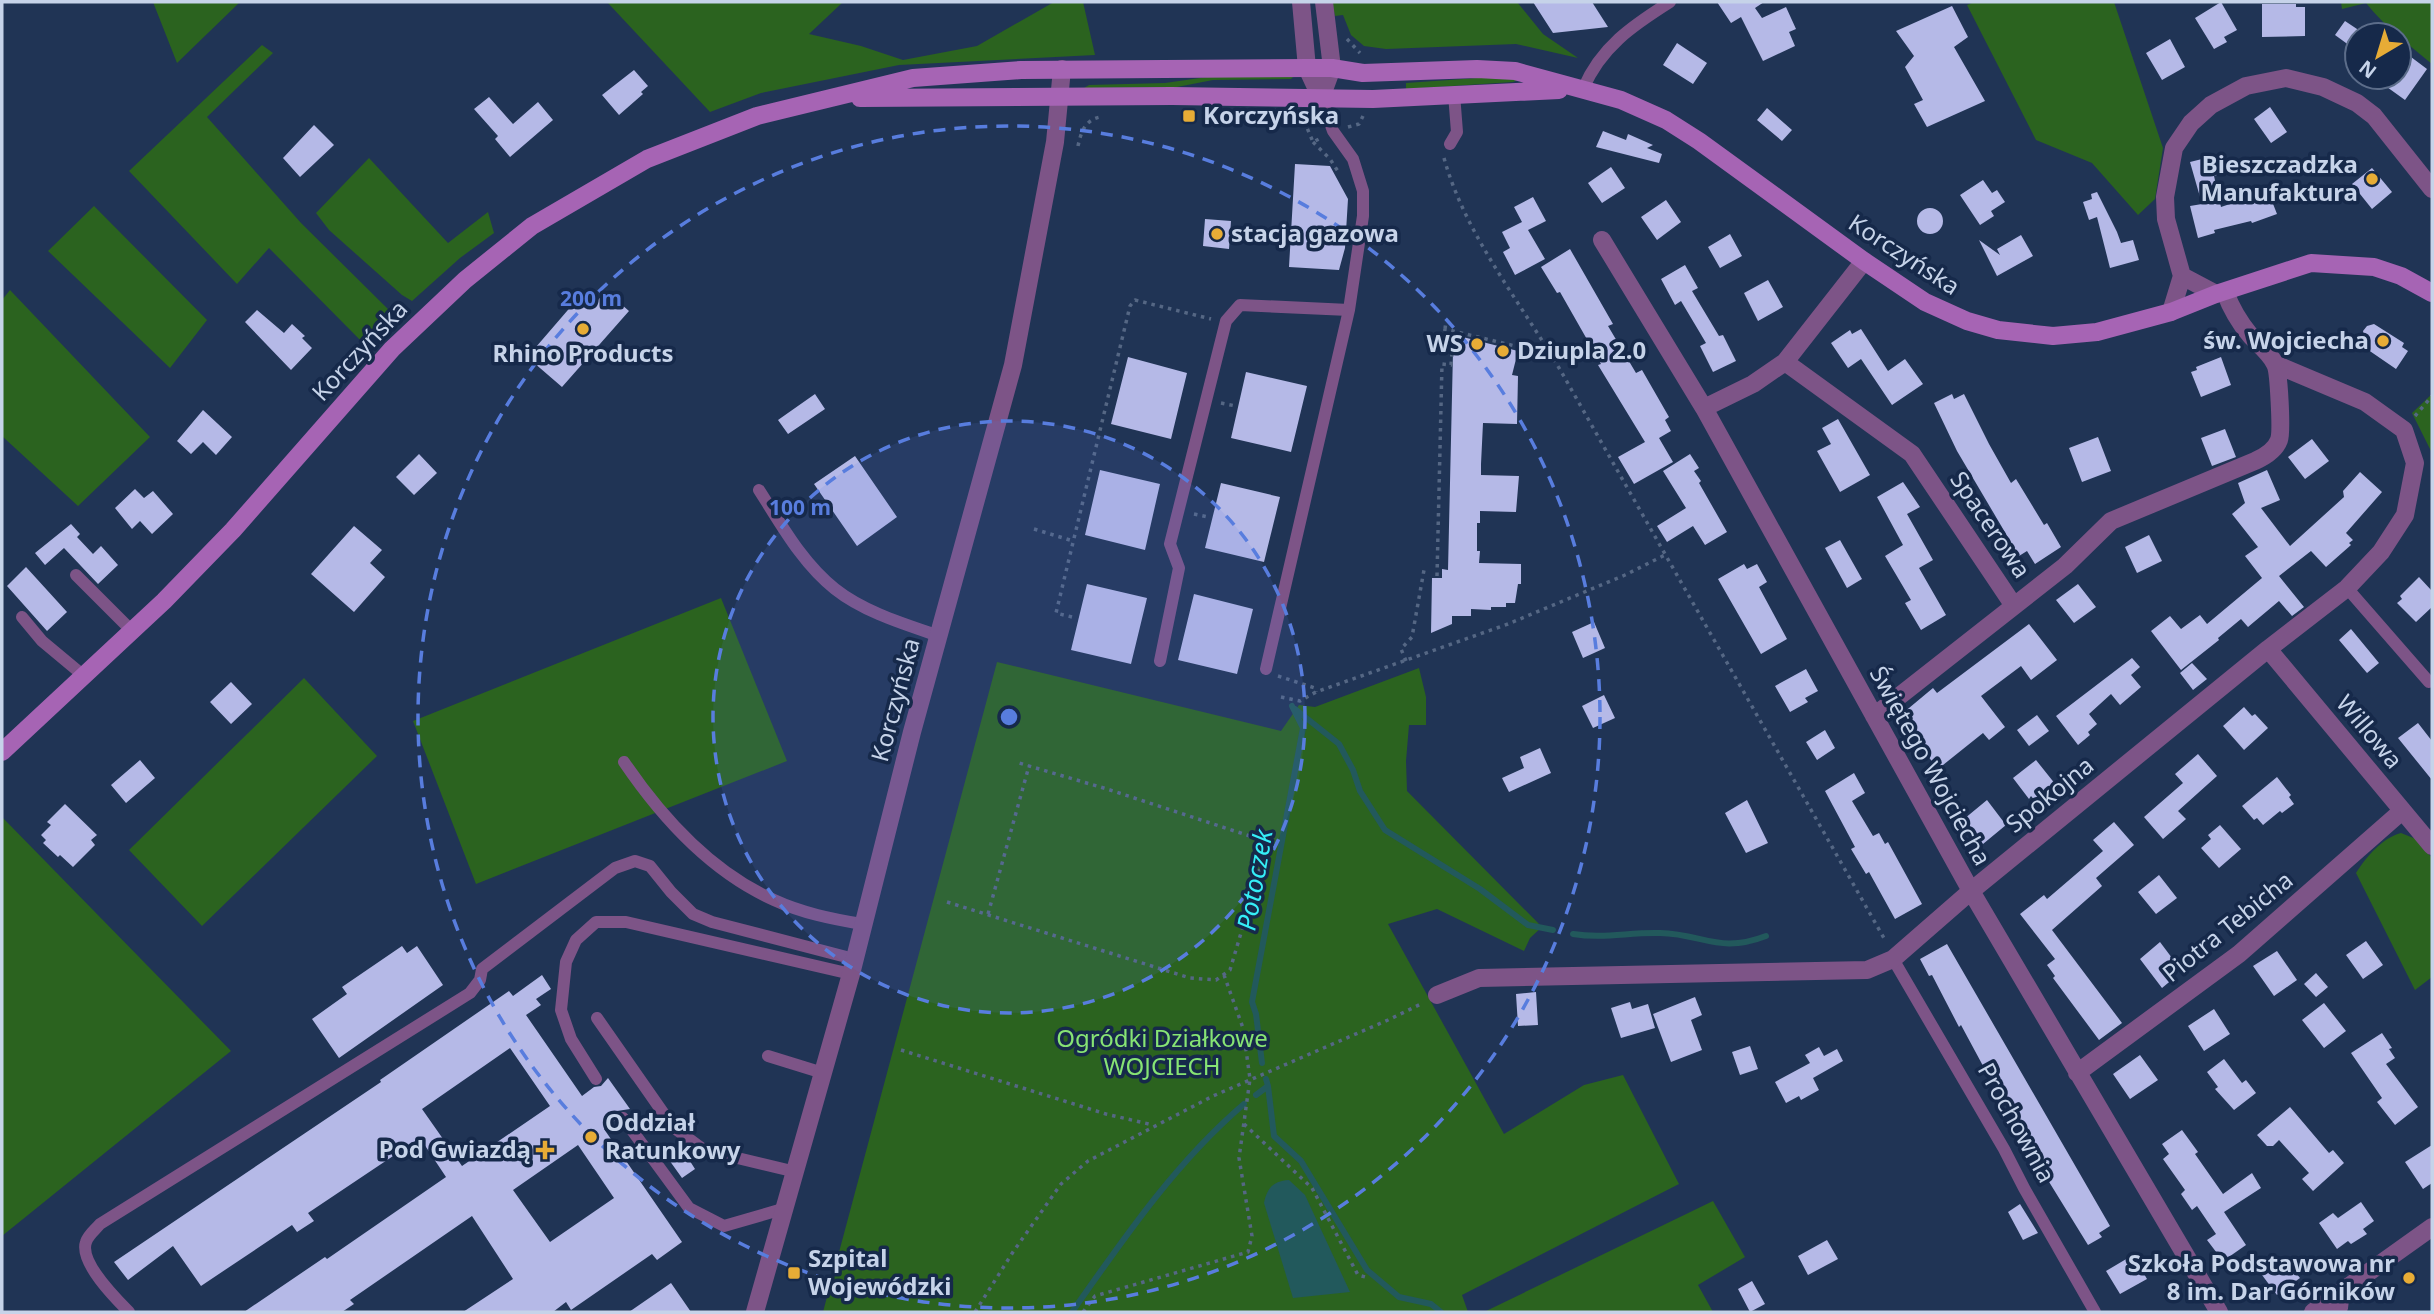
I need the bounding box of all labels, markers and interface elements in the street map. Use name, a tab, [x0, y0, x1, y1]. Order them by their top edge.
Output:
north arrow	[2343, 21, 2413, 91]
text: N	[2353, 54, 2382, 84]
place label: Korczyńska	[1203, 98, 1339, 131]
marker: Korczyńska	[1181, 108, 1197, 124]
place label: Bieszczadzka Manufaktura	[2201, 147, 2358, 208]
marker: Bieszczadzka Manufaktura	[2364, 171, 2380, 187]
street label: Korczyńska	[1843, 205, 1967, 302]
place label: stacja gazowa	[1231, 216, 1399, 249]
marker: stacja gazowa	[1209, 226, 1225, 242]
text: 200 m	[560, 284, 622, 312]
street label: Korczyńska	[304, 292, 414, 407]
marker: Rhino Products	[575, 321, 591, 337]
place label: św. Wojciecha	[2203, 323, 2369, 356]
place label: WS	[1427, 326, 1463, 359]
place label: Dziupla 2.0	[1517, 333, 1646, 366]
marker: św. Wojciecha	[2375, 333, 2391, 349]
place label: Rhino Products	[492, 336, 674, 369]
marker: WS	[1469, 336, 1485, 352]
marker: Dziupla 2.0	[1495, 343, 1511, 359]
street label: Spacerowa	[1943, 464, 2039, 584]
text: 100 m	[769, 493, 831, 521]
street label: Korczyńska	[862, 634, 927, 765]
street label: Świętego Wojciecha	[1863, 660, 2000, 871]
street label: Willowa	[2329, 687, 2411, 775]
centre of rings	[997, 705, 1021, 729]
street label: Spokojna	[1998, 748, 2100, 839]
water label: Potoczek	[1227, 825, 1281, 933]
street label: Piotra Tebicha	[2155, 863, 2299, 989]
park label: Ogródki Działkowe WOJCIECH	[1056, 1021, 1268, 1082]
street label: Prochownia	[1971, 1056, 2064, 1188]
place label: Oddział Ratunkowy	[605, 1105, 741, 1166]
marker: Oddział Ratunkowy	[583, 1129, 599, 1145]
place label: Pod Gwiazdą	[379, 1132, 531, 1165]
marker: Pod Gwiazdą	[537, 1142, 553, 1158]
place label: Szpital Wojewódzki	[808, 1241, 951, 1302]
place label: Szkoła Podstawowa nr 8 im. Dar Górników	[2128, 1246, 2395, 1307]
marker: Szpital Wojewódzki	[786, 1265, 802, 1281]
marker: Szkoła Podstawowa nr 8 im. Dar Górników	[2401, 1270, 2417, 1286]

